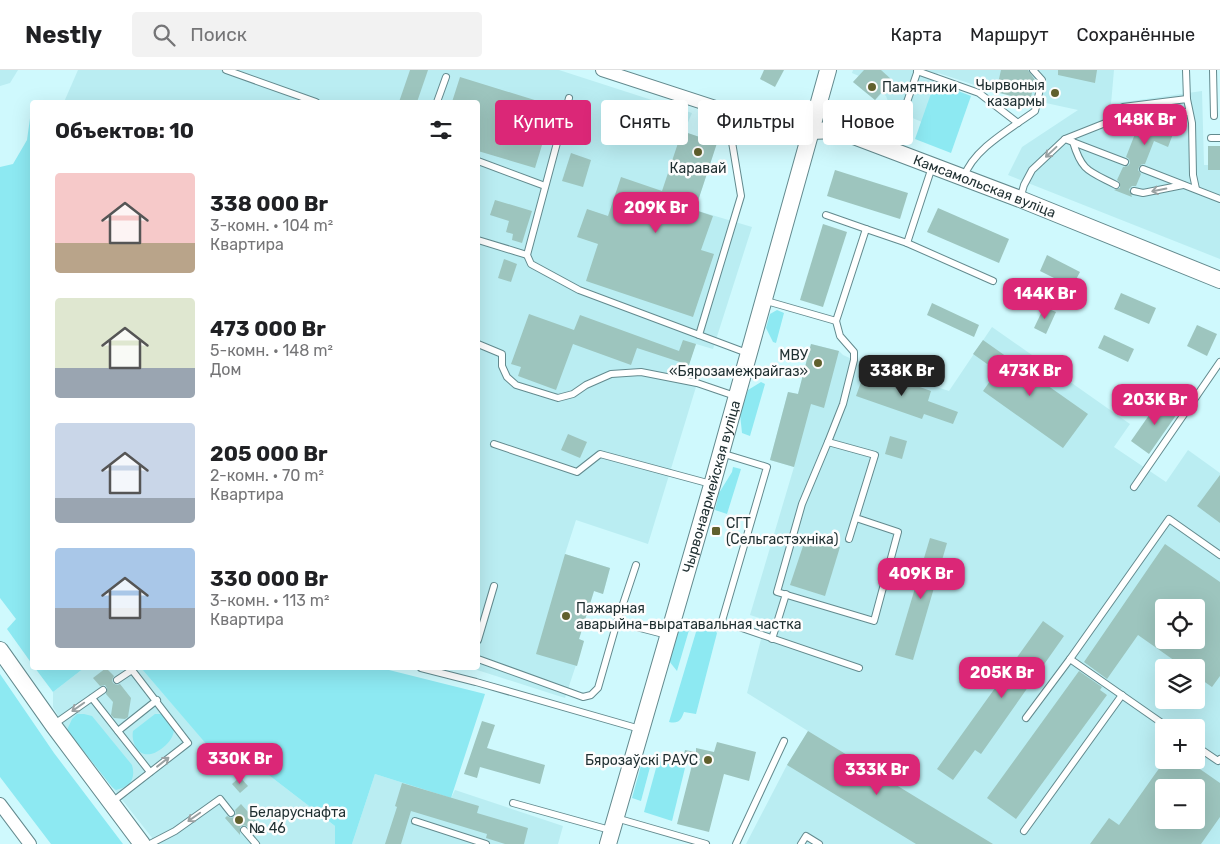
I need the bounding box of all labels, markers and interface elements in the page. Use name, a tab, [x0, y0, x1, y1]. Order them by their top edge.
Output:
search box	[132, 12, 482, 57]
text: Nestly	[25, 21, 102, 49]
icon: search	[150, 21, 178, 49]
text: Поиск	[190, 23, 247, 46]
text: Карта	[891, 24, 942, 46]
text: Маршрут	[970, 24, 1049, 46]
text: Сохранённые	[1077, 24, 1195, 46]
place label: Чырвоныя казармы	[976, 77, 1045, 110]
place label: Памятники	[882, 79, 957, 96]
marker: Памятники	[866, 81, 878, 93]
marker: Чырвоныя казармы	[1049, 87, 1061, 99]
chip: Купить	[495, 100, 591, 145]
chip: Снять	[601, 100, 688, 145]
chip: Фильтры	[698, 100, 813, 145]
chip: Новое	[823, 100, 913, 145]
pin: 148K Br	[1099, 104, 1191, 146]
text: 148K Br	[1114, 110, 1176, 129]
icon: filters	[427, 116, 455, 144]
text: Объектов: 10	[55, 118, 194, 143]
marker: Каравай	[692, 146, 704, 158]
one-way arrow	[1044, 146, 1057, 158]
street label: Камсамольская вуліца	[911, 151, 1058, 222]
place label: Каравай	[670, 160, 726, 177]
one-way arrow	[1152, 186, 1168, 195]
text: 338 000 Br	[210, 191, 328, 216]
pin: 209K Br	[610, 191, 702, 234]
icon: home	[95, 193, 155, 253]
text: 209K Br	[624, 198, 688, 217]
text: 3-комн. · 104 m²	[210, 216, 333, 235]
text: Квартира	[210, 235, 284, 254]
pin: 144K Br	[999, 278, 1091, 320]
text: 144K Br	[1014, 284, 1076, 303]
text: 473 000 Br	[210, 316, 326, 341]
icon: home	[95, 318, 155, 378]
text: 5-комн. · 148 m²	[210, 341, 333, 360]
place label: МВУ «Бярозамежрайгаз»	[669, 347, 809, 380]
pin: 338K Br	[856, 354, 948, 397]
pin: 473K Br	[984, 354, 1076, 397]
marker: МВУ «Бярозамежрайгаз»	[812, 357, 824, 369]
text: Дом	[210, 360, 241, 379]
text: 338K Br	[870, 361, 934, 380]
text: 473K Br	[999, 361, 1061, 380]
pin: 203K Br	[1109, 384, 1201, 426]
text: 203K Br	[1123, 390, 1187, 409]
street label: Чырвонаармейская вуліца	[679, 398, 744, 575]
text: 205 000 Br	[210, 441, 328, 466]
icon: home	[95, 443, 155, 503]
text: 2-комн. · 70 m²	[210, 466, 324, 485]
text: Квартира	[210, 485, 284, 504]
place label: СГТ (Сельгастэхніка)	[726, 515, 838, 548]
marker: СГТ (Сельгастэхніка)	[710, 525, 722, 537]
pin: 409K Br	[875, 558, 967, 600]
text: 409K Br	[889, 564, 953, 583]
text: 330 000 Br	[210, 566, 328, 591]
icon: home	[95, 568, 155, 628]
text: 3-комн. · 113 m²	[210, 591, 329, 610]
map controls	[1155, 599, 1205, 829]
button: locate	[1155, 599, 1205, 649]
place label: Пажарная аварыйна-выратавальная частка	[576, 600, 801, 633]
text: Квартира	[210, 610, 284, 629]
marker: Пажарная аварыйна-выратавальная частка	[560, 610, 572, 622]
pin: 205K Br	[956, 656, 1048, 699]
button: layers	[1155, 659, 1205, 709]
text: 205K Br	[970, 663, 1034, 682]
one-way arrow	[71, 702, 85, 712]
button: +	[1155, 719, 1205, 769]
pin: 330K Br	[194, 742, 286, 785]
text: 330K Br	[208, 749, 272, 768]
place label: Бярозаўскі РАУС	[585, 752, 698, 769]
marker: Бярозаўскі РАУС	[702, 754, 714, 766]
pin: 333K Br	[831, 754, 923, 796]
one-way arrow	[156, 757, 169, 768]
text: 333K Br	[845, 760, 909, 779]
button: −	[1155, 779, 1205, 829]
place label: Беларуснафта № 46	[249, 804, 346, 837]
one-way arrow	[187, 812, 201, 822]
marker: Беларуснафта № 46	[233, 814, 245, 826]

